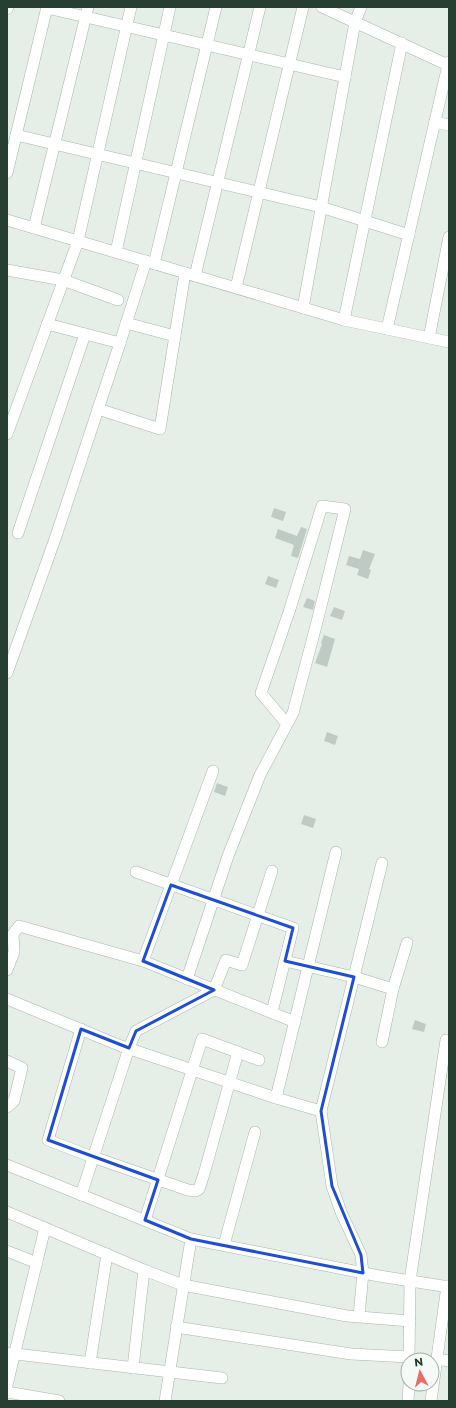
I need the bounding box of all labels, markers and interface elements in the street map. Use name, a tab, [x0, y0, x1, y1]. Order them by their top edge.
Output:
north arrow	[400, 1352, 440, 1392]
text: N	[414, 1355, 424, 1370]

